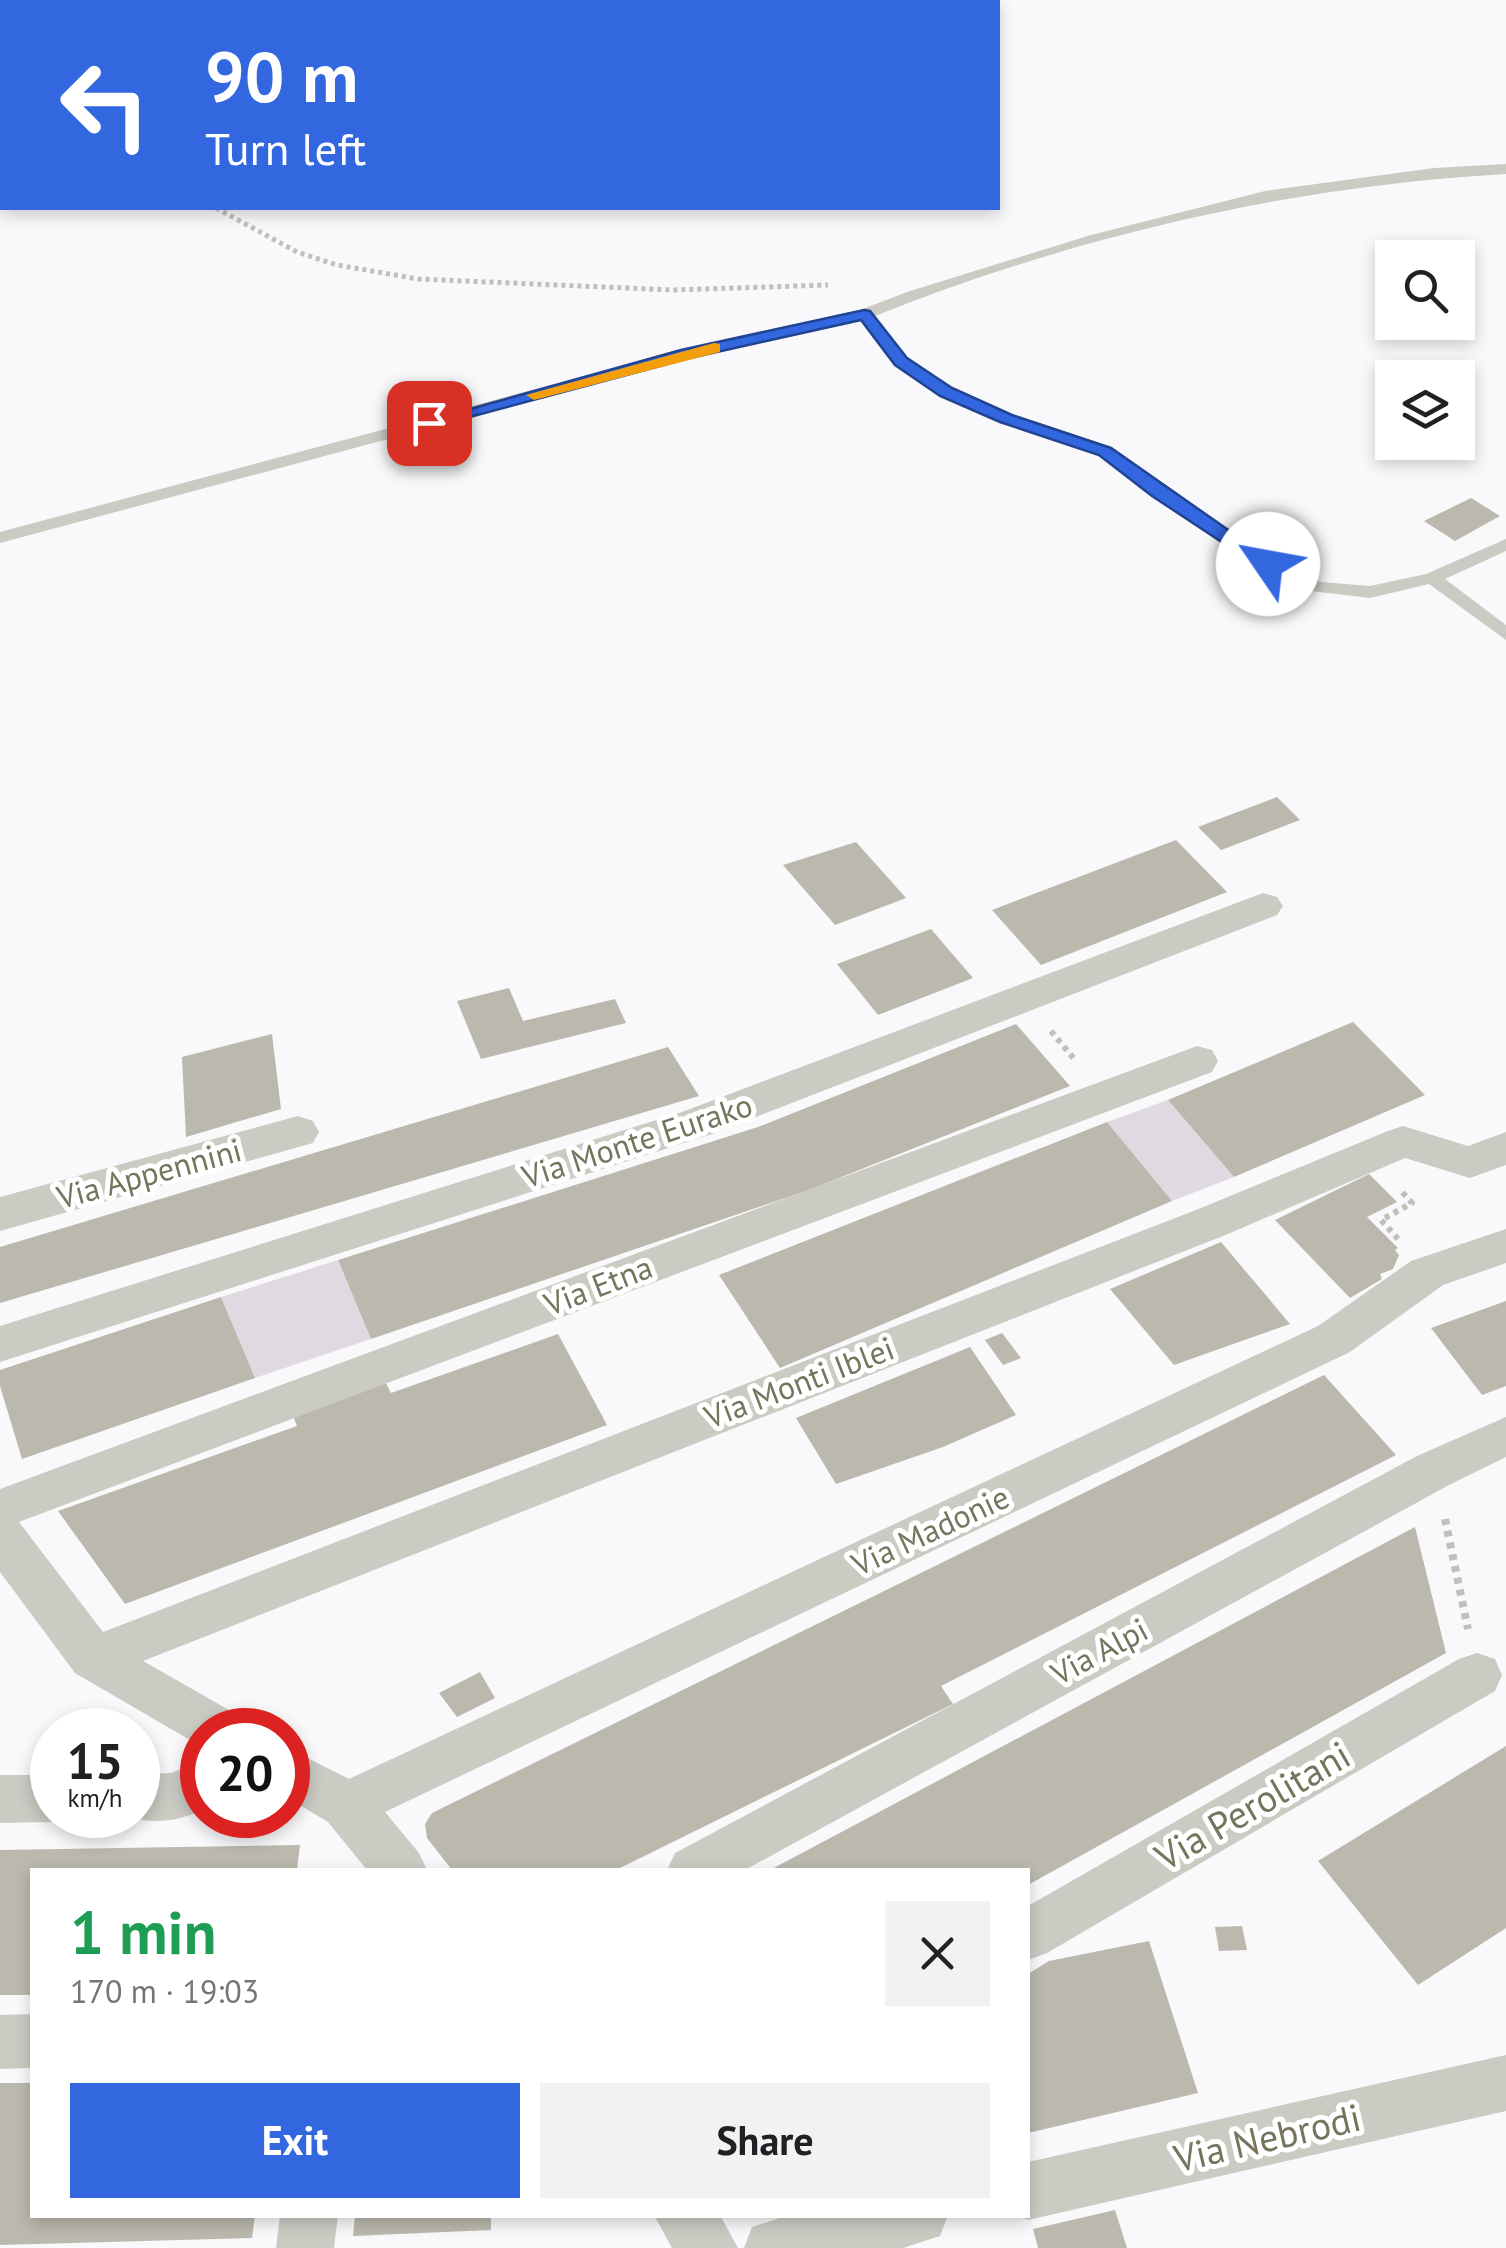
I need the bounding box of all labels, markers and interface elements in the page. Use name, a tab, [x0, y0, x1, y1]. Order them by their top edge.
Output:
text: 90 m	[205, 31, 358, 121]
icon: left	[40, 40, 170, 170]
text: Turn left	[205, 119, 366, 177]
map controls	[1375, 240, 1475, 460]
button: search	[1375, 240, 1475, 340]
button: layers	[1375, 360, 1475, 460]
pin	[387, 381, 472, 466]
icon: arrive	[402, 396, 457, 451]
position arrow	[1216, 512, 1320, 616]
street label: Via Monte Eurako	[516, 1083, 757, 1197]
street label: Via Appennini	[51, 1128, 246, 1218]
street label: Via Etna	[537, 1245, 658, 1325]
street label: Via Monti Iblei	[697, 1327, 900, 1438]
street label: Via Madonie	[844, 1475, 1015, 1585]
street label: Via Alpi	[1042, 1608, 1155, 1694]
speed limit sign: 20	[180, 1708, 310, 1838]
text: 15	[67, 1728, 123, 1793]
street label: Via Perolitani	[1145, 1729, 1358, 1881]
text: km/h	[68, 1782, 122, 1814]
text: 1 min	[70, 1893, 216, 1971]
button: close	[885, 1901, 990, 2006]
text: 170 m · 19:03	[70, 1970, 259, 2012]
button: Exit	[70, 2083, 520, 2198]
button: Share	[540, 2083, 990, 2198]
street label: Via Nebrodi	[1168, 2092, 1365, 2182]

